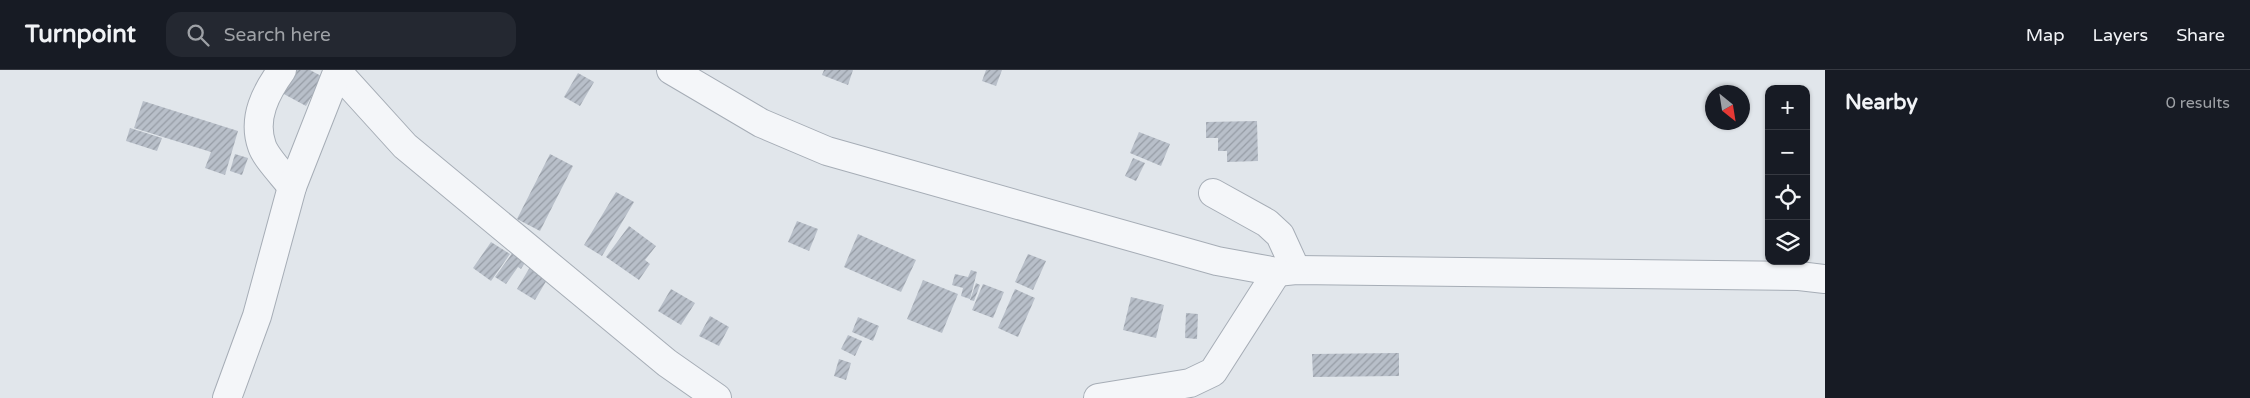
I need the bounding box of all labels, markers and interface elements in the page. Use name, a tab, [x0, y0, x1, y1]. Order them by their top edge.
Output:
search box	[166, 12, 516, 57]
text: Turnpoint	[25, 20, 136, 49]
icon: search	[184, 21, 212, 49]
text: Search here	[224, 24, 331, 46]
text: Map	[2026, 24, 2065, 46]
text: Layers	[2093, 24, 2148, 46]
text: Share	[2176, 24, 2225, 46]
north arrow	[1705, 85, 1750, 130]
map controls	[1765, 85, 1810, 265]
button: +	[1765, 85, 1810, 130]
text: Nearby	[1845, 90, 1918, 115]
text: 0 results	[2166, 93, 2230, 113]
button: −	[1765, 130, 1810, 175]
button: locate	[1765, 175, 1810, 220]
button: layers	[1765, 220, 1810, 265]

